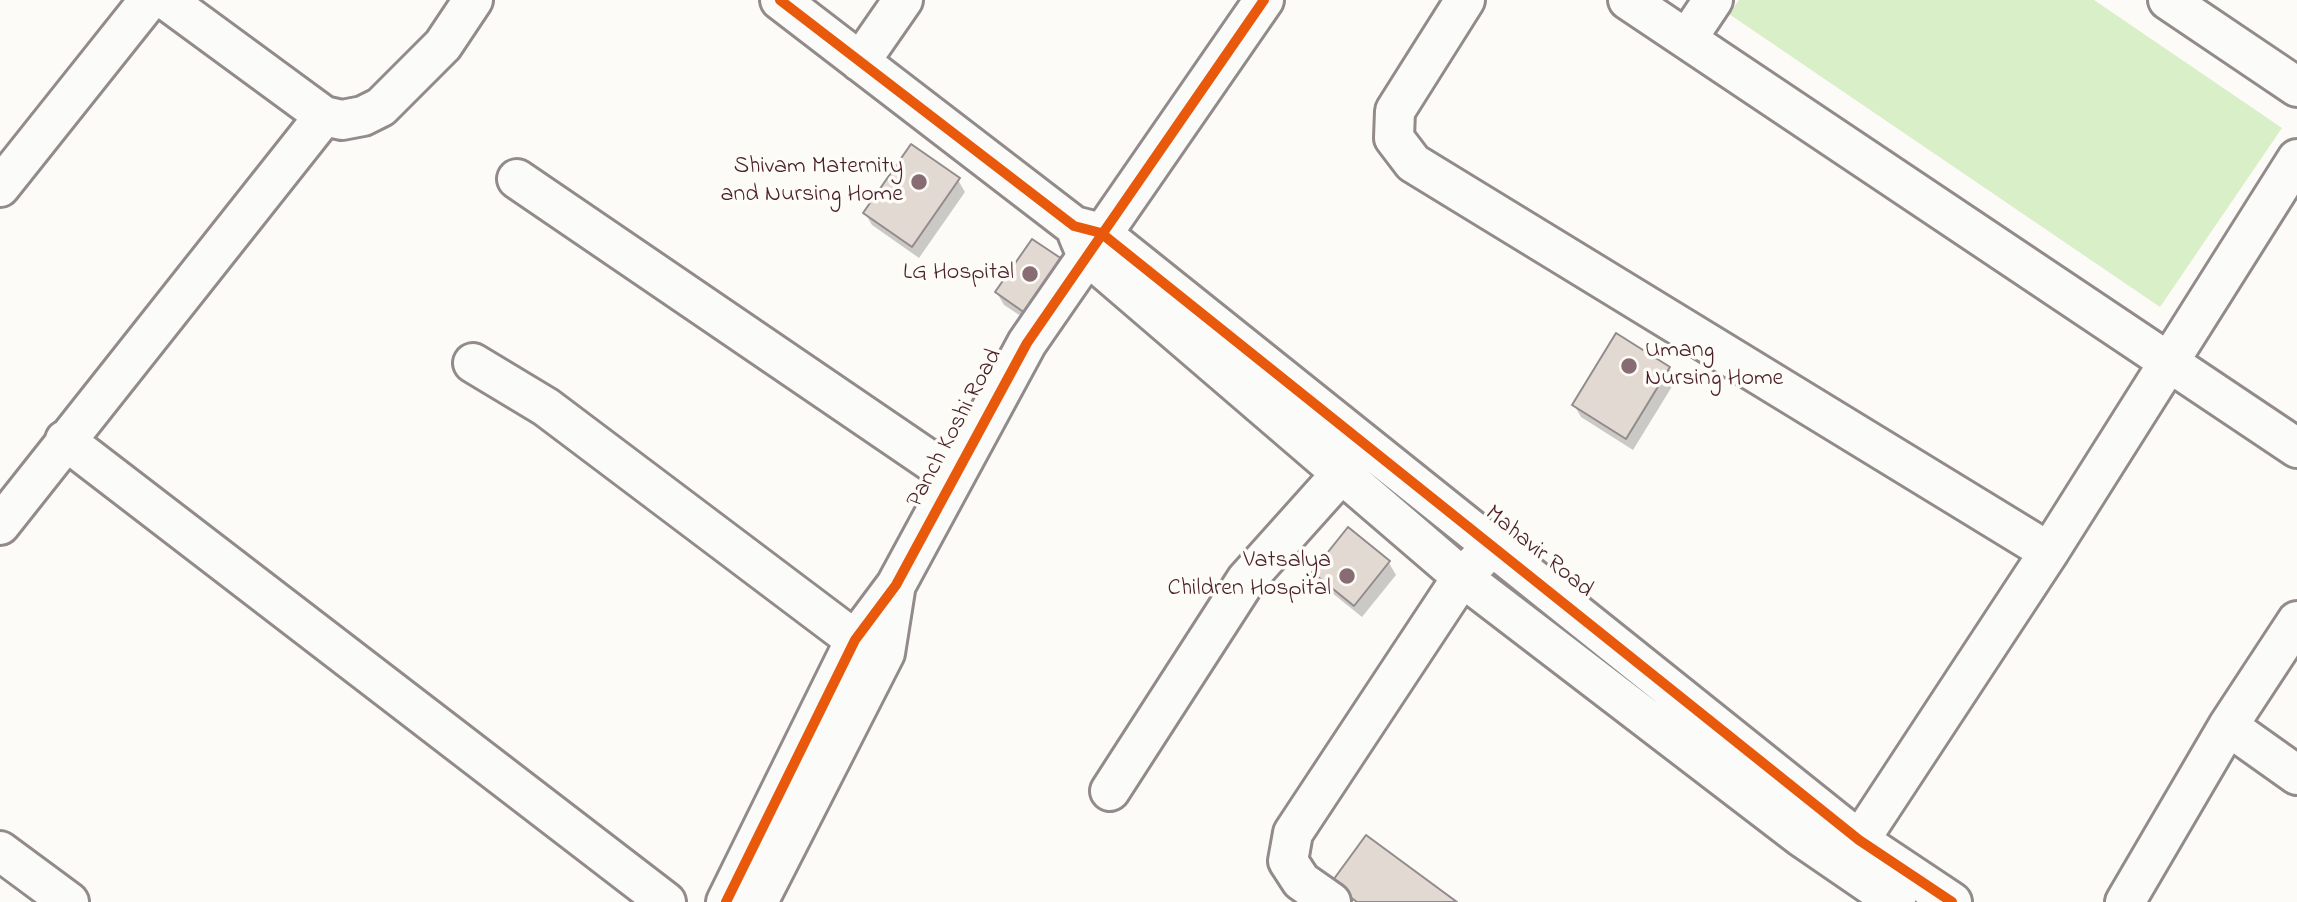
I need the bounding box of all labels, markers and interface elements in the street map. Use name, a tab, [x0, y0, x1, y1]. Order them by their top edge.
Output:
place label: Shivam Maternity and Nursing Home	[720, 154, 903, 210]
marker: Shivam Maternity and Nursing Home	[909, 172, 929, 192]
place label: LG Hospital	[903, 260, 1014, 288]
marker: LG Hospital	[1020, 264, 1040, 284]
place label: Umang Nursing Home	[1645, 338, 1783, 394]
street label: Panch Koshi Road	[902, 345, 1010, 513]
marker: Umang Nursing Home	[1619, 356, 1639, 376]
street label: Mahavir Road	[1478, 501, 1598, 605]
place label: Vatsalya Children Hospital	[1167, 548, 1331, 604]
marker: Vatsalya Children Hospital	[1337, 566, 1357, 586]

